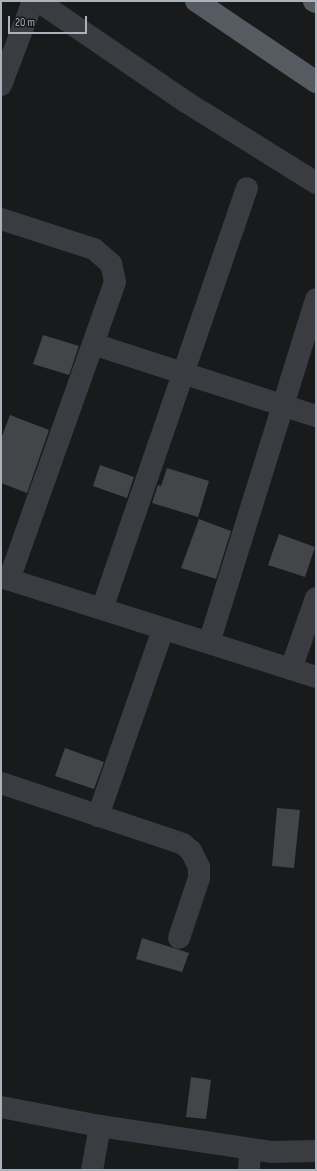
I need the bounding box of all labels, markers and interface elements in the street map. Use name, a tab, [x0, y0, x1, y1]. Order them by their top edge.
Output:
scale bar	[10, 8, 89, 34]
text: 20 m	[15, 15, 35, 30]

